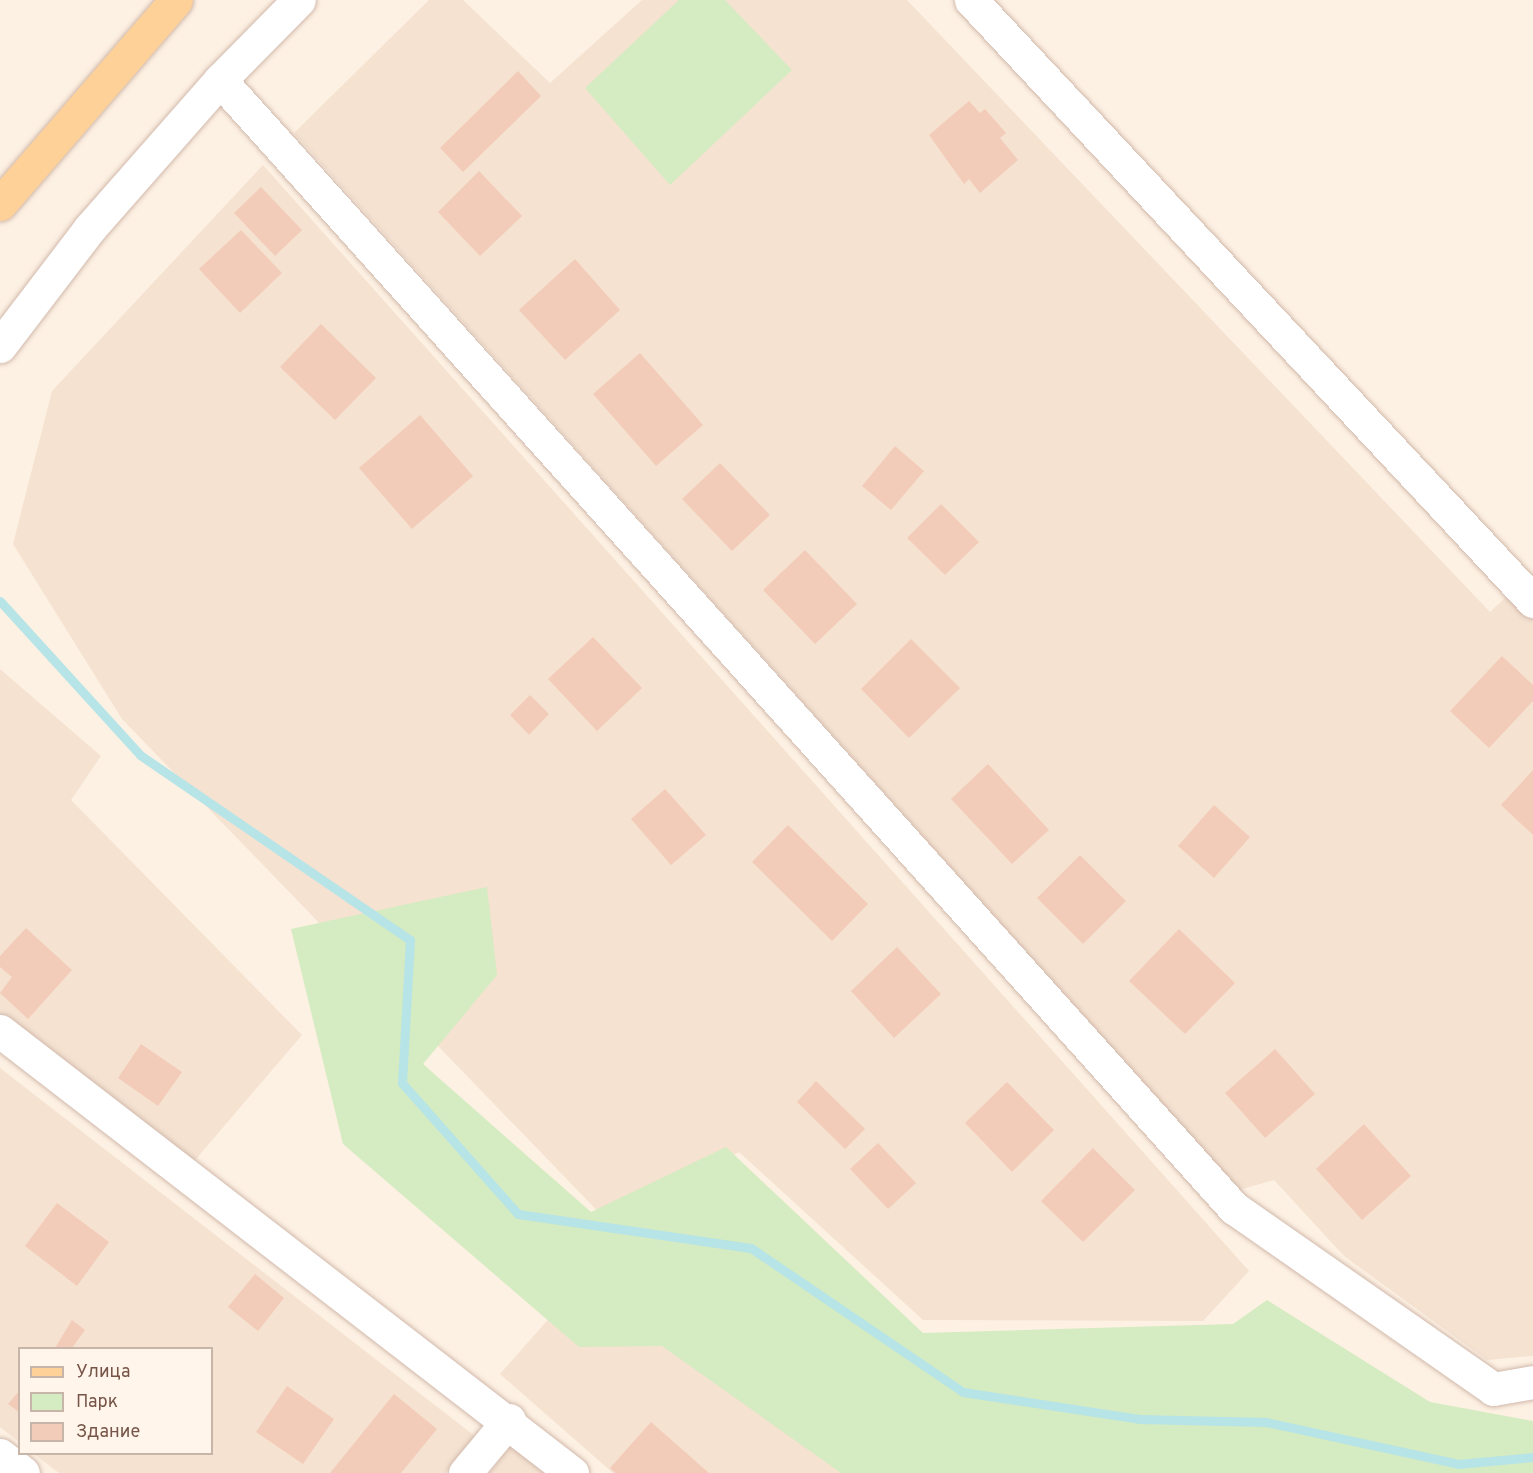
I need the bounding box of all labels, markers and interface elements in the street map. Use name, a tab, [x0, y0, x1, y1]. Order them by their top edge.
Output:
legend	[18, 1347, 213, 1455]
text: Улица	[76, 1361, 130, 1384]
text: Парк	[76, 1391, 118, 1414]
text: Здание	[76, 1421, 140, 1444]

